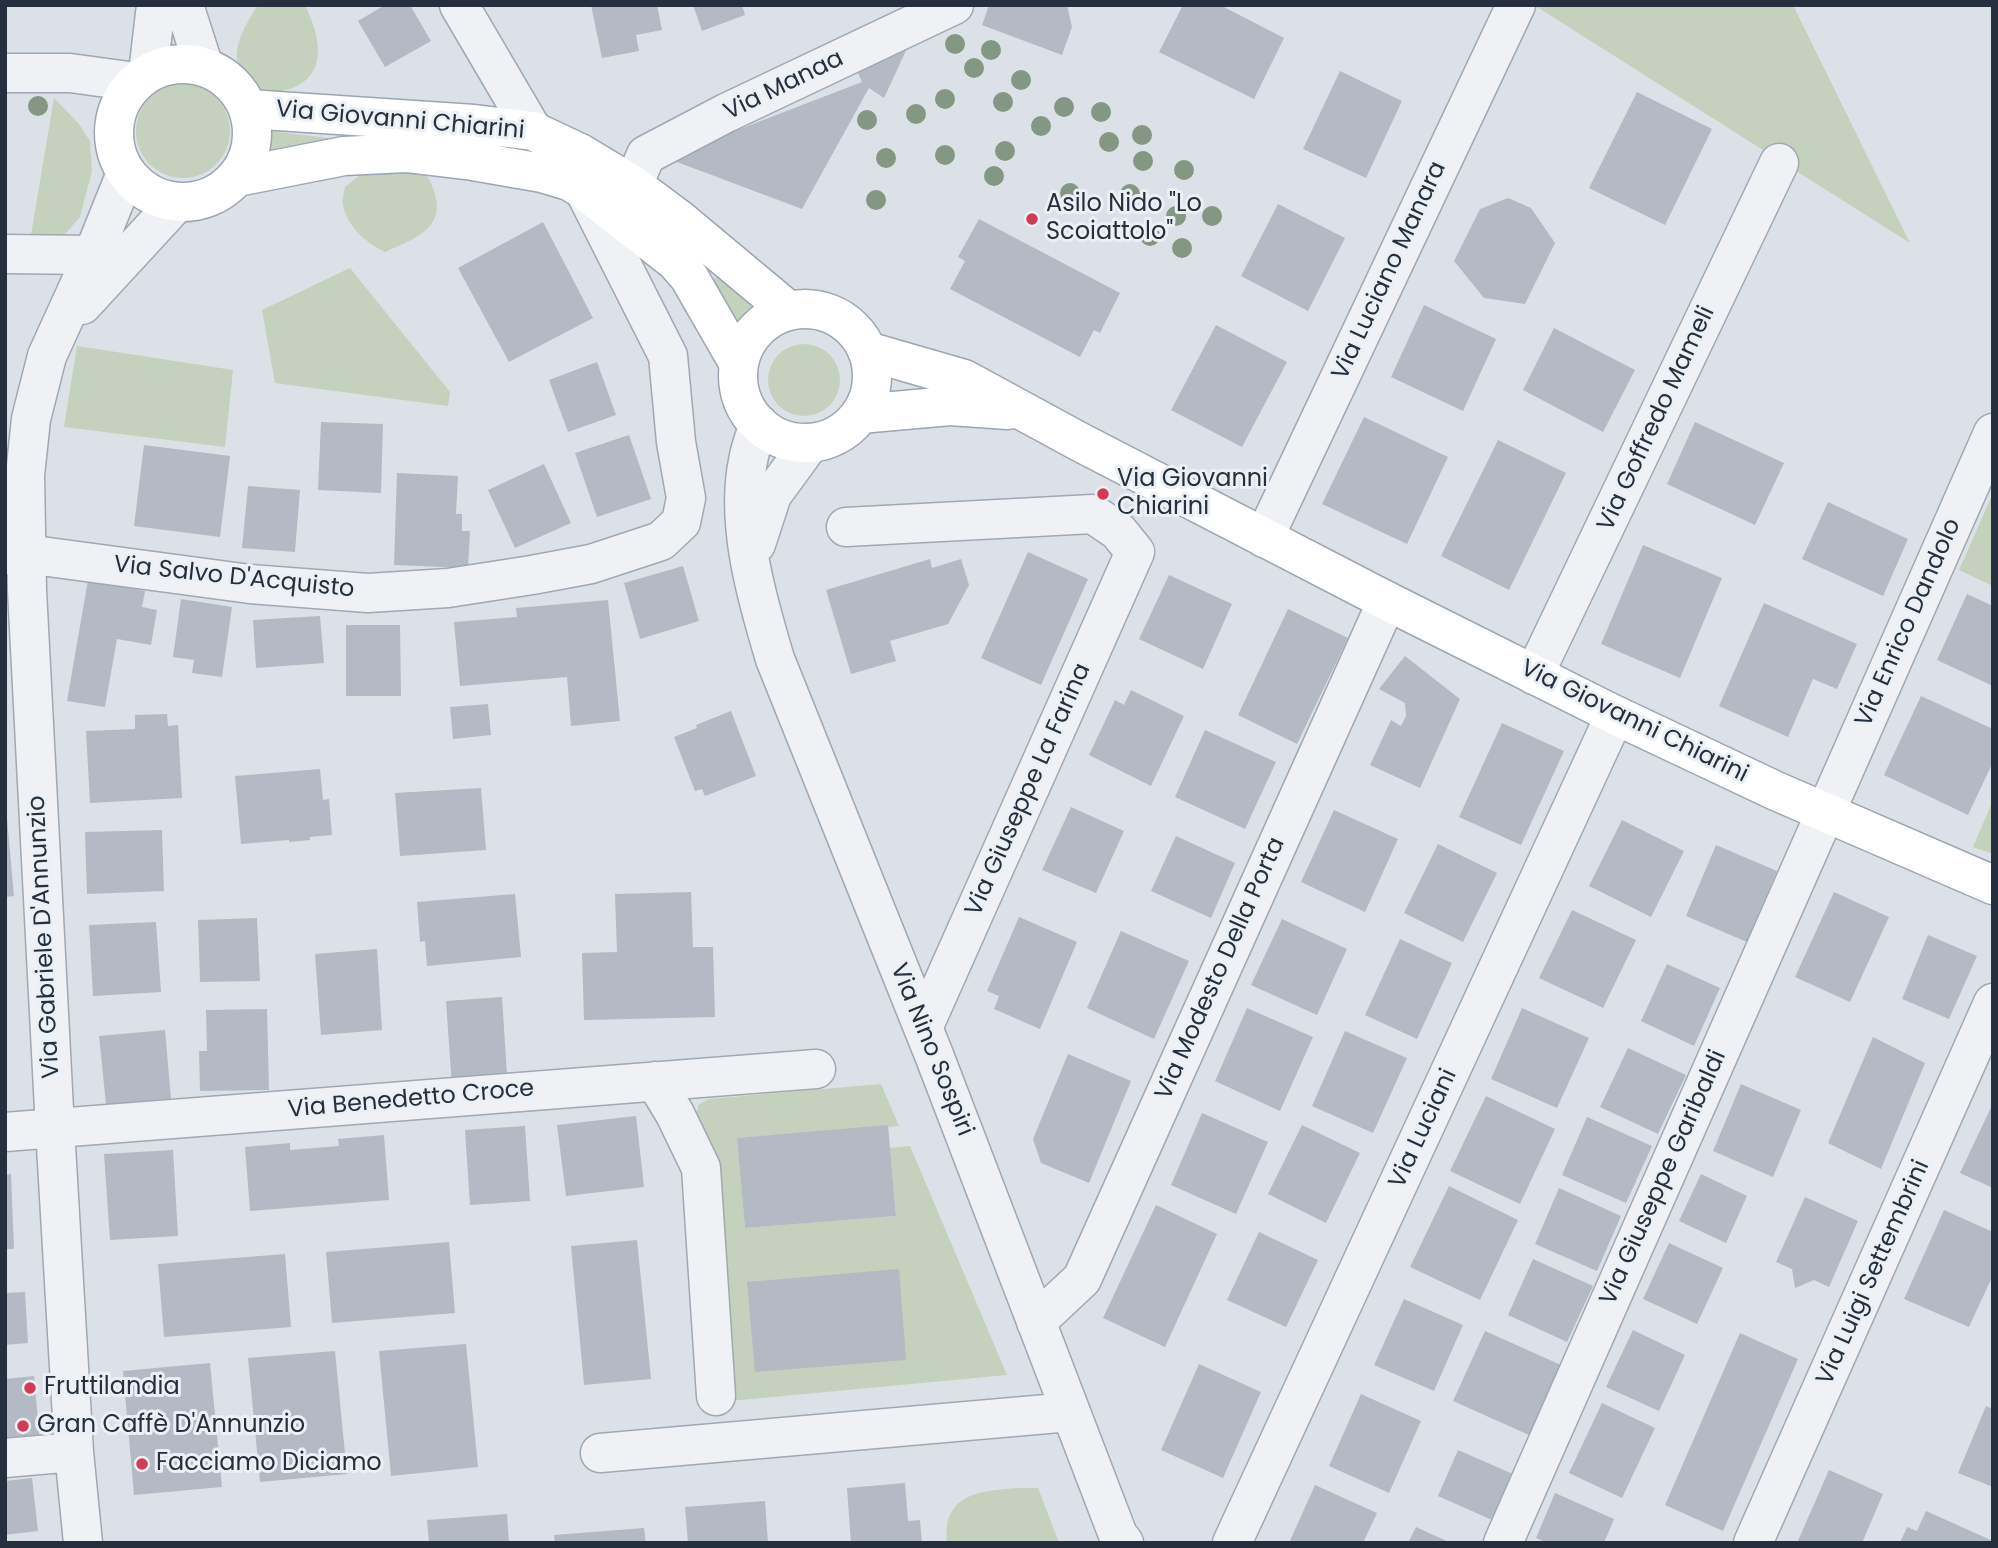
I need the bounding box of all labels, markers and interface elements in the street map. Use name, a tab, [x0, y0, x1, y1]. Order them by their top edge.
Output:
street label: Via Manaa	[720, 45, 848, 127]
street label: Via Giovanni Chiarini	[274, 96, 526, 146]
street label: Via Luciano Manara	[1327, 157, 1453, 385]
place label: Asilo Nido "Lo Scoiattolo"	[1046, 191, 1202, 247]
marker: Asilo Nido "Lo Scoiattolo"	[1024, 211, 1040, 227]
street label: Via Goffredo Mameli	[1592, 302, 1722, 536]
place label: Via Giovanni Chiarini	[1117, 466, 1268, 522]
marker: Via Giovanni Chiarini	[1095, 486, 1111, 502]
street label: Via Enrico Dandolo	[1850, 514, 1968, 732]
street label: Via Salvo D'Acquisto	[112, 551, 356, 605]
street label: Via Giovanni Chiarini	[1516, 654, 1752, 790]
street label: Via Giuseppe La Farina	[960, 659, 1098, 921]
street label: Via Gabriele D'Annunzio	[23, 795, 67, 1079]
street label: Via Modesto Della Porta	[1150, 833, 1292, 1105]
street label: Via Nino Sospiri	[883, 959, 979, 1141]
street label: Via Giuseppe Garibaldi	[1595, 1046, 1733, 1310]
street label: Via Luciani	[1384, 1065, 1464, 1193]
street label: Via Benedetto Croce	[287, 1075, 535, 1125]
street label: Via Luigi Settembrini	[1811, 1156, 1937, 1390]
place label: Fruttilandia	[44, 1374, 180, 1402]
marker: Fruttilandia	[22, 1380, 38, 1396]
place label: Gran Caffè D'Annunzio	[37, 1412, 305, 1440]
marker: Gran Caffè D'Annunzio	[15, 1418, 31, 1434]
place label: Facciamo Diciamo	[156, 1450, 382, 1478]
marker: Facciamo Diciamo	[134, 1456, 150, 1472]

